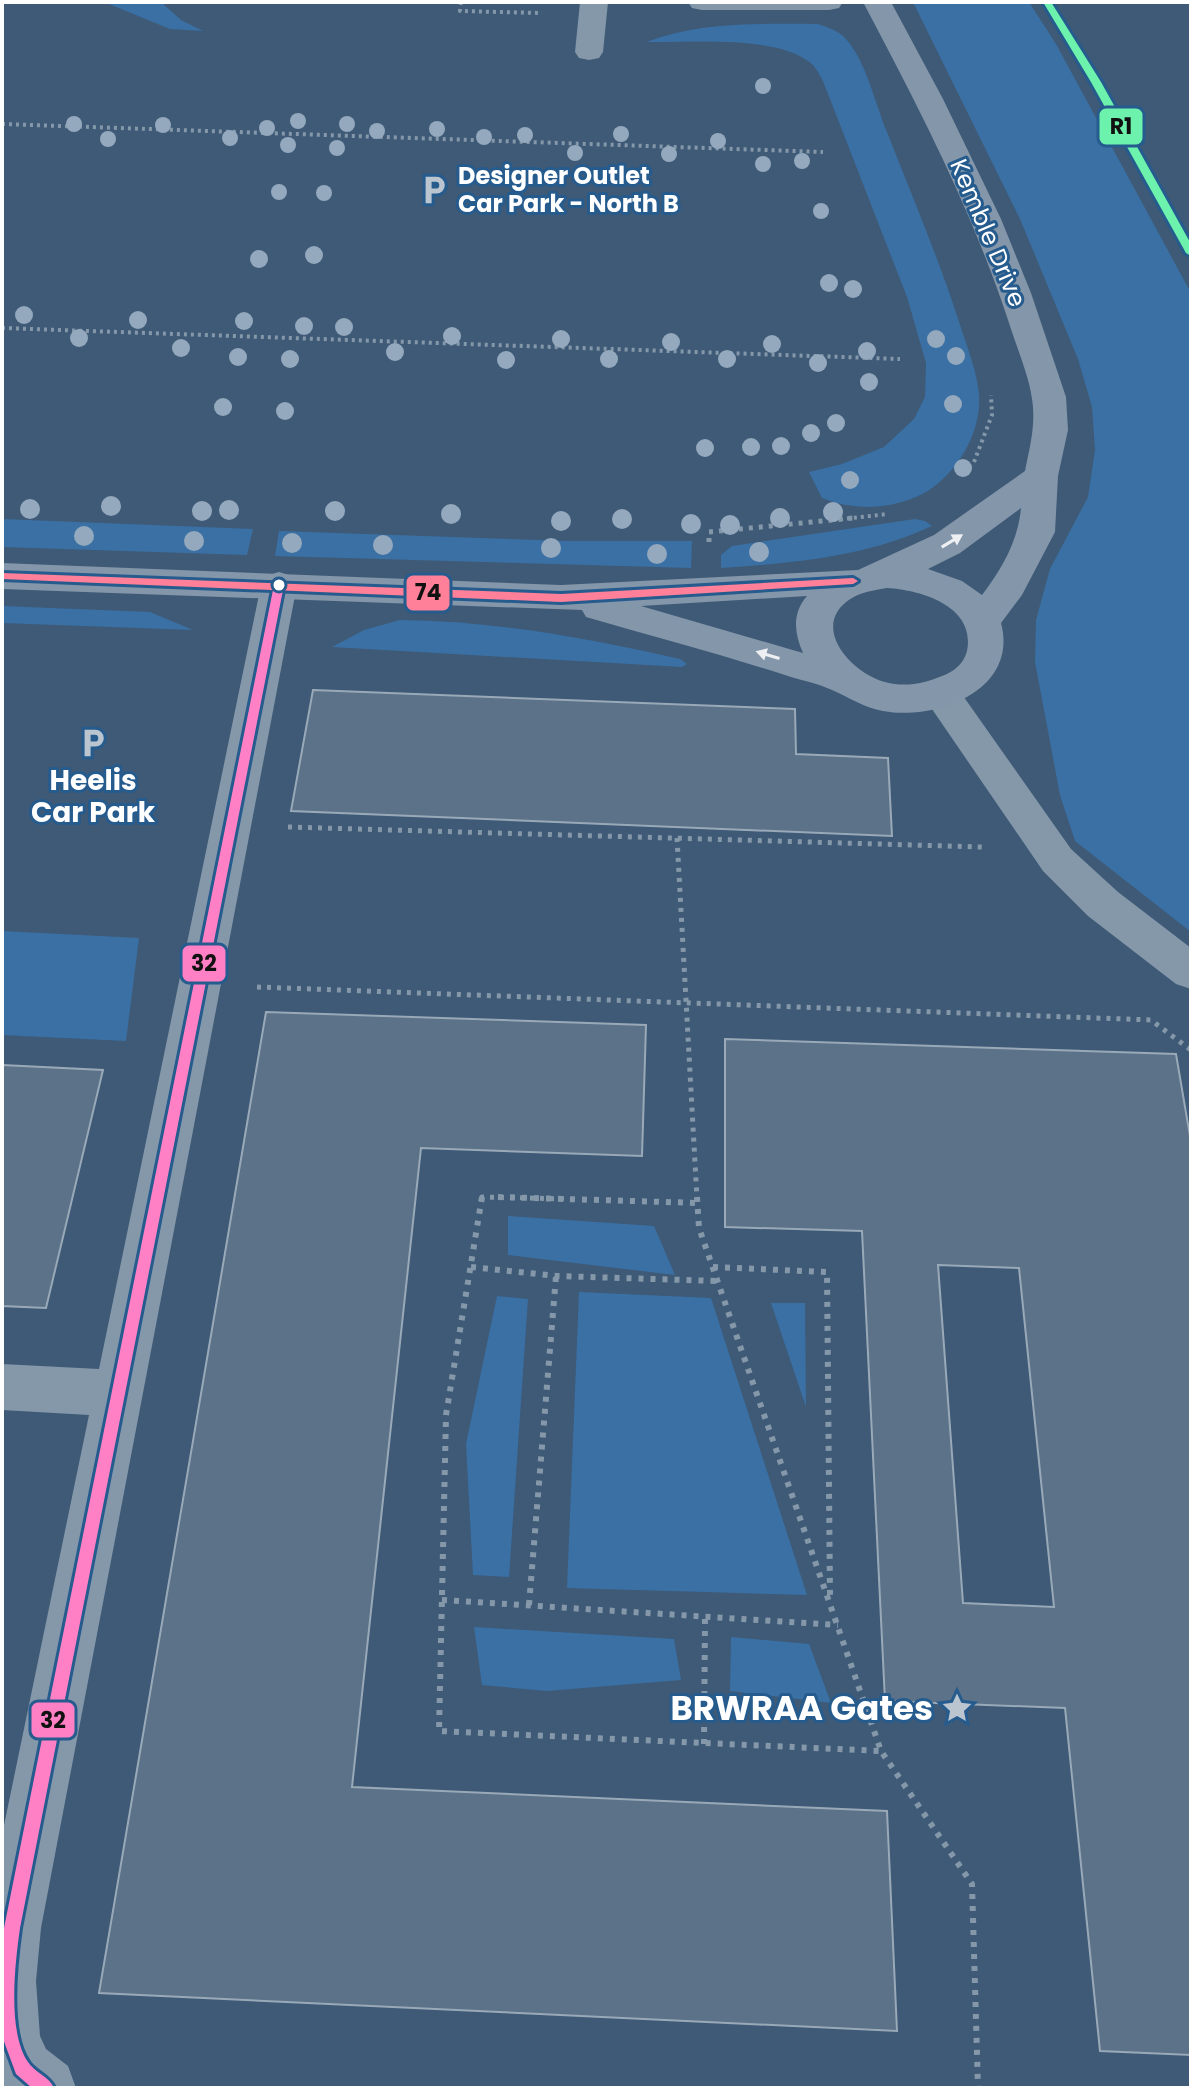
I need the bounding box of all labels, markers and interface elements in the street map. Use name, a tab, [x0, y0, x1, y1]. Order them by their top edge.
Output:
line badge: R1	[1098, 107, 1144, 146]
text: R1	[1110, 111, 1132, 142]
street label: Kemble Drive	[942, 154, 1034, 312]
place label: Designer Outlet Car Park - North B	[458, 159, 679, 220]
parking icon: Designer Outlet Car Park - North B	[417, 173, 451, 207]
one-way arrow	[941, 534, 963, 548]
line badge: 74	[405, 574, 451, 612]
unlabelled marker	[271, 577, 287, 593]
text: 74	[415, 577, 441, 608]
one-way arrow	[756, 648, 780, 661]
parking icon: Heelis Car Park	[76, 726, 110, 760]
place label: Heelis Car Park	[31, 761, 156, 832]
line badge: 32	[181, 944, 227, 983]
text: 32	[191, 948, 217, 979]
place label: BRWRAA Gates	[670, 1684, 933, 1732]
place icon: BRWRAA Gates	[940, 1691, 974, 1725]
line badge: 32	[30, 1701, 76, 1739]
text: 32	[40, 1705, 66, 1736]

